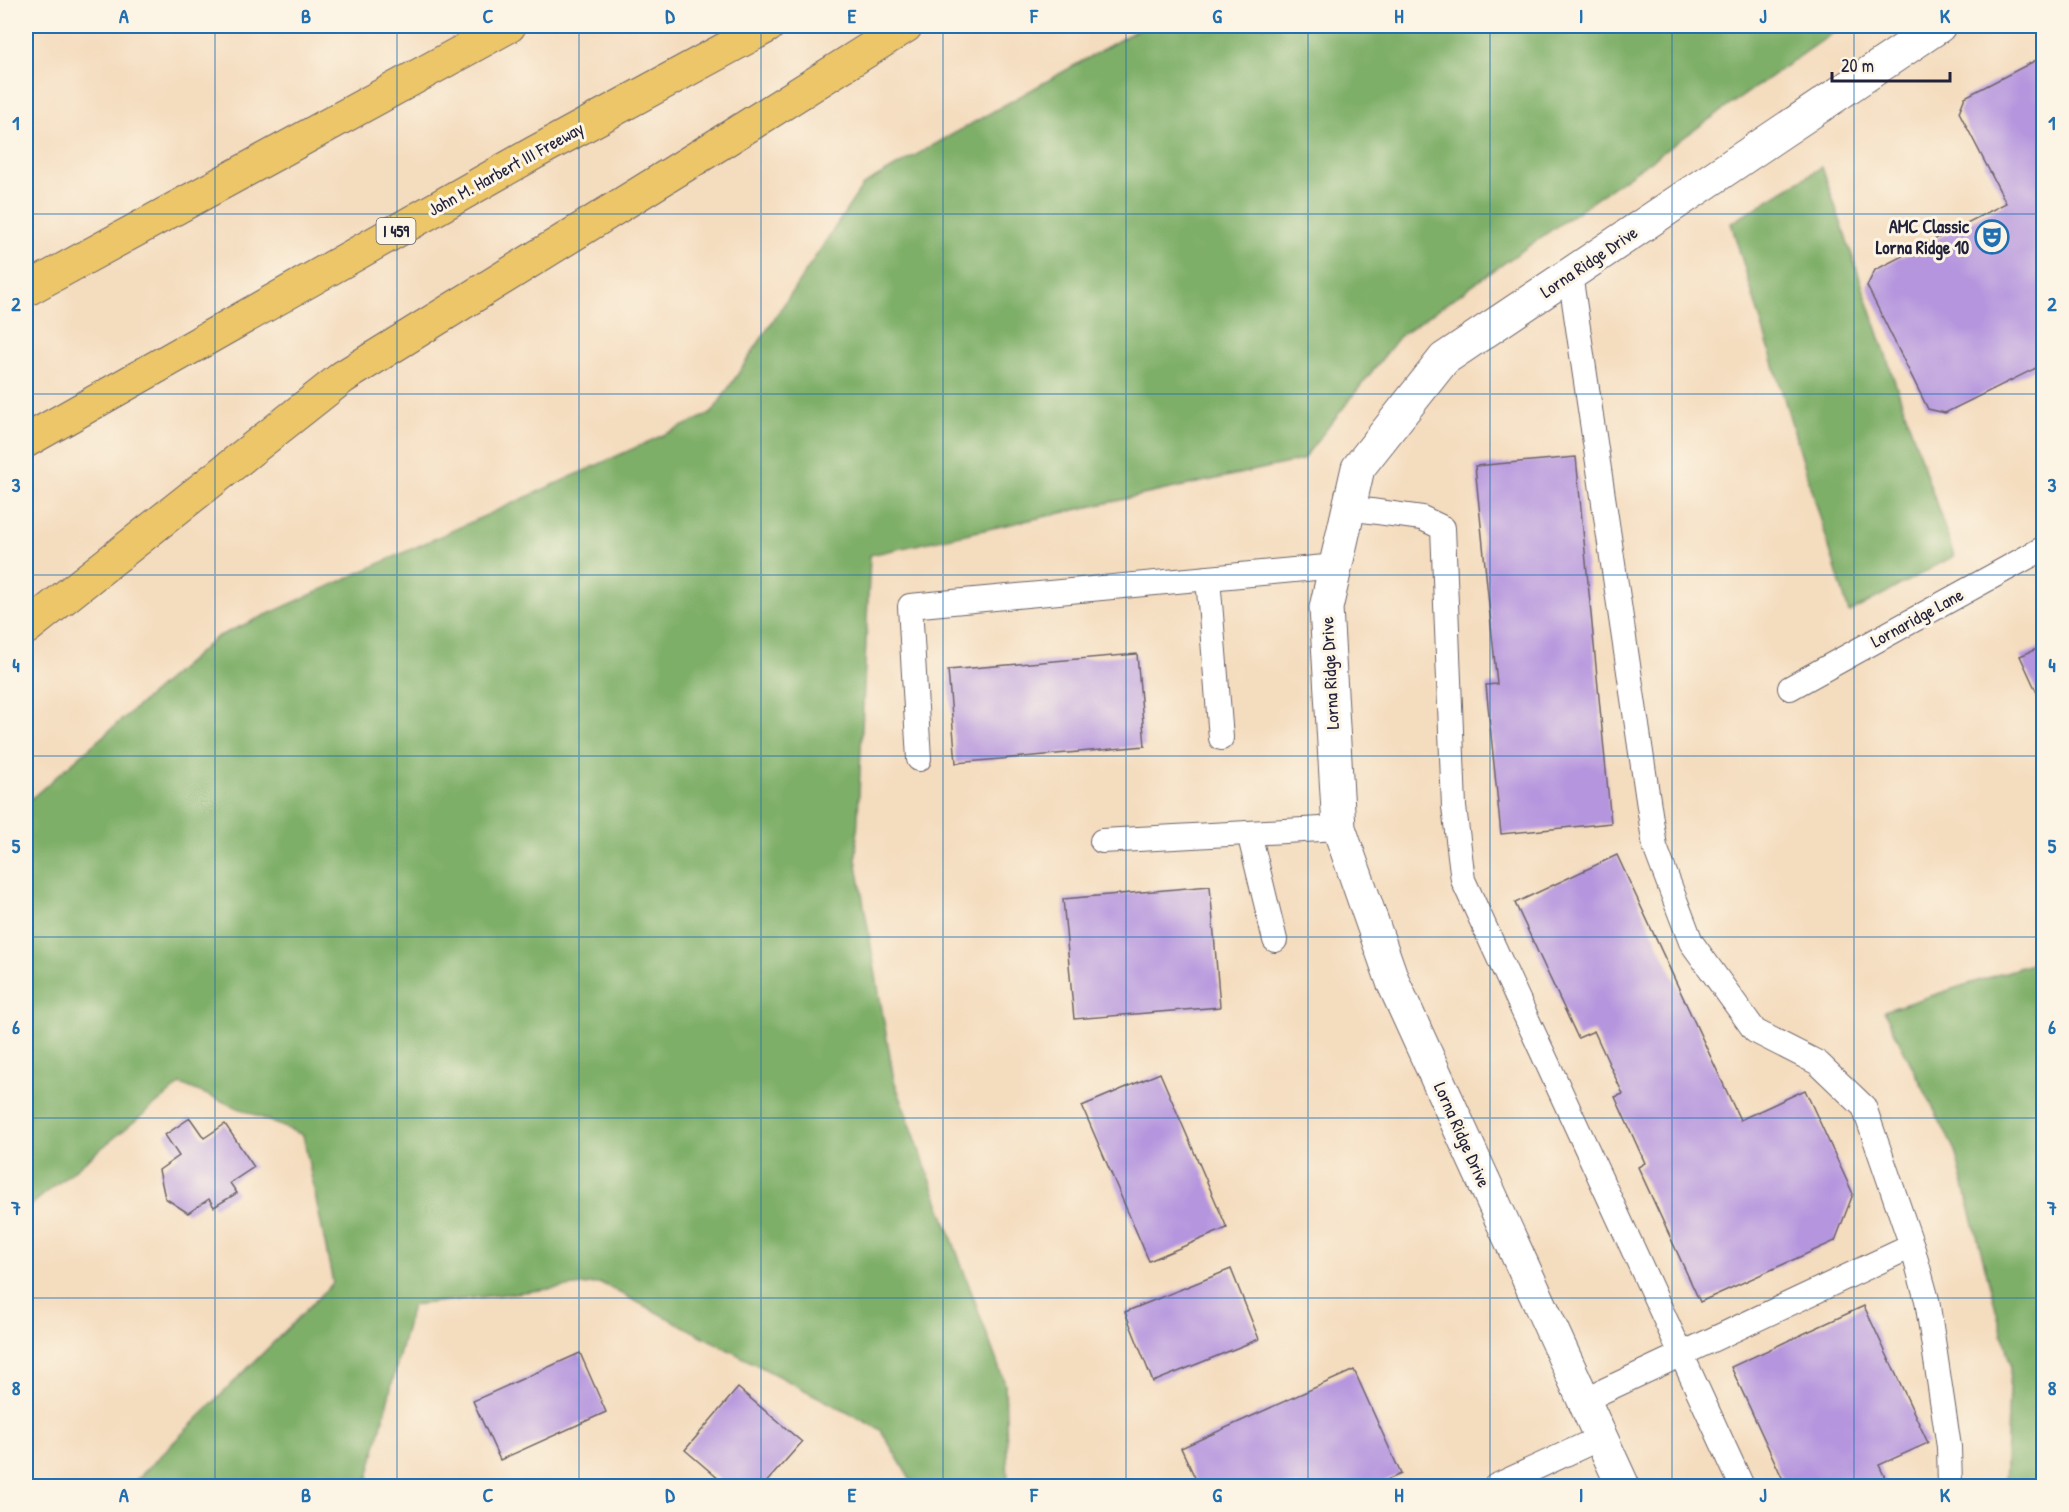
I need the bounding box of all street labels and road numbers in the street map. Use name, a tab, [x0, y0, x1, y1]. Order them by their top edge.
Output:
street label: John M. Harbert III Freeway	[423, 115, 588, 222]
road number: I 459	[376, 218, 416, 244]
street label: Lorna Ridge Drive	[1535, 220, 1642, 303]
street label: Lornaridge Lane	[1866, 582, 1968, 653]
street label: Lorna Ridge Drive	[1314, 616, 1345, 730]
street label: Lorna Ridge Drive	[1428, 1078, 1497, 1191]

